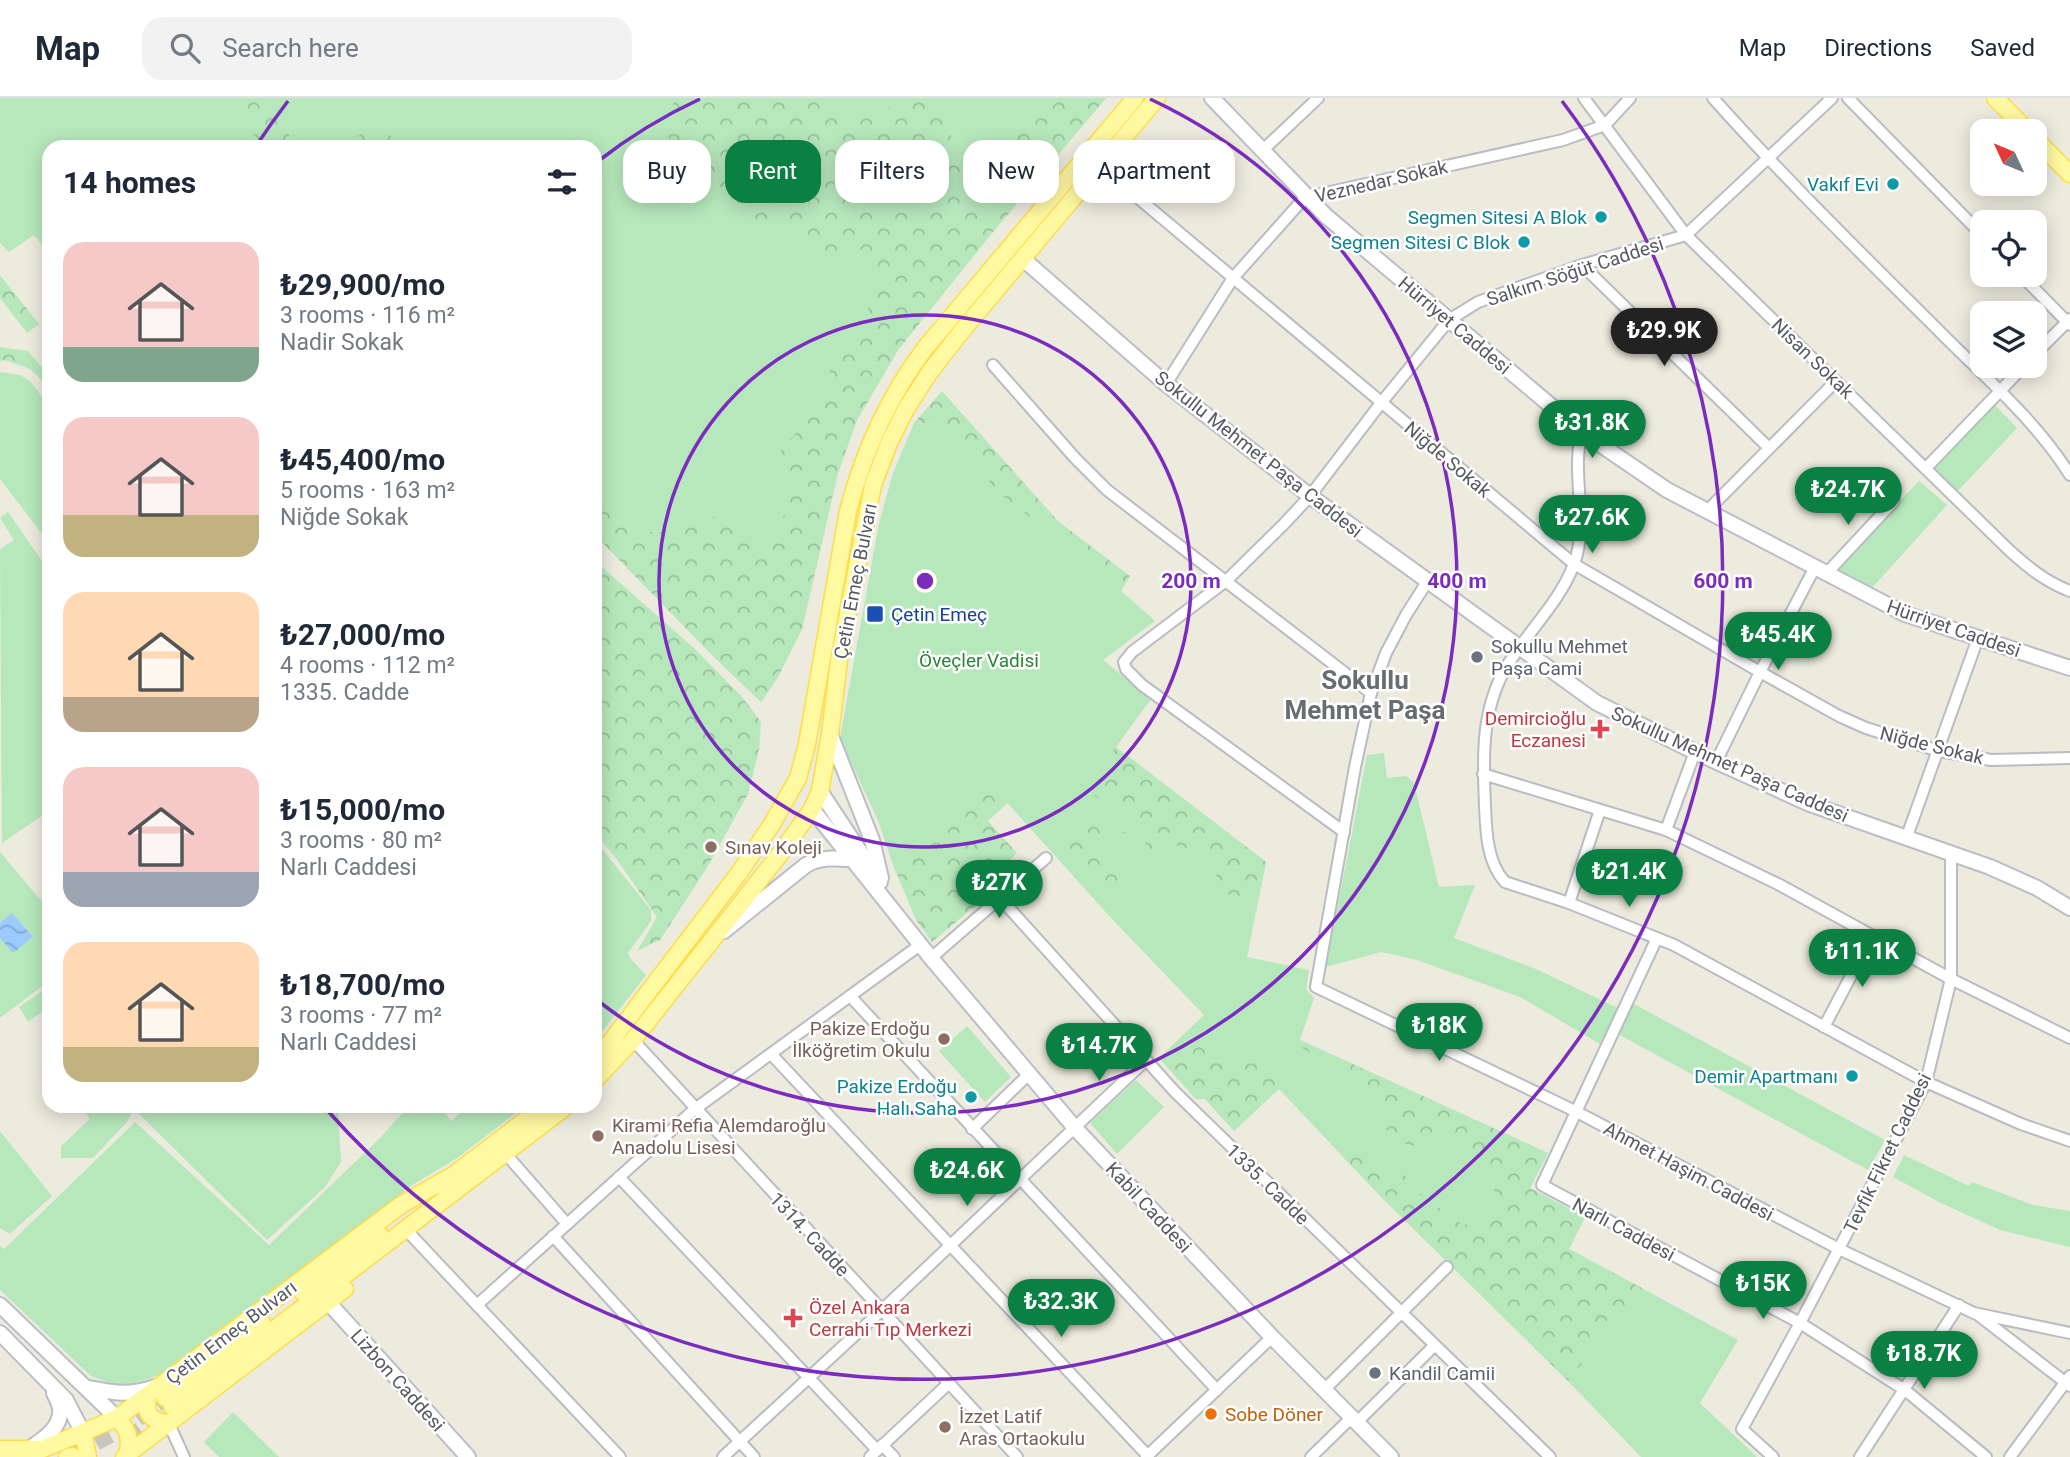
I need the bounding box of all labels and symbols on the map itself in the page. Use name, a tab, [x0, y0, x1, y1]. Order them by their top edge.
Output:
north arrow	[1970, 119, 2048, 196]
street label: Veznedar Sokak	[1312, 155, 1450, 208]
place label: Vakıf Evi	[1807, 173, 1879, 196]
marker: Vakıf Evi	[1885, 176, 1901, 192]
place label: Segmen Sitesi A Blok	[1408, 206, 1587, 229]
marker: Segmen Sitesi A Blok	[1593, 209, 1609, 225]
place label: Segmen Sitesi C Blok	[1331, 231, 1510, 254]
street label: Salkım Söğüt Caddesi	[1484, 232, 1667, 311]
marker: Segmen Sitesi C Blok	[1516, 234, 1532, 250]
street label: Hürriyet Caddesi	[1394, 272, 1516, 379]
pin: ₺29.9K	[1607, 308, 1721, 368]
street label: Nisan Sokak	[1767, 314, 1859, 403]
street label: Sokullu Mehmet Paşa Caddesi	[1150, 366, 1367, 543]
pin: ₺31.8K	[1535, 400, 1649, 460]
street label: Niğde Sokak	[1400, 416, 1496, 503]
pin: ₺24.7K	[1791, 468, 1905, 527]
pin: ₺27.6K	[1535, 496, 1649, 555]
street label: Çetin Emeç Bulvarı	[829, 501, 882, 661]
centre of rings	[913, 569, 937, 593]
text: 200 m	[1161, 569, 1221, 593]
text: 400 m	[1427, 569, 1487, 593]
text: 600 m	[1693, 569, 1753, 593]
street label: Hürriyet Caddesi	[1884, 595, 2024, 662]
place label: Çetin Emeç	[891, 603, 987, 626]
marker: Çetin Emeç	[865, 604, 885, 624]
pin: ₺45.4K	[1721, 612, 1835, 672]
place label: Sokullu Mehmet Paşa Cami	[1491, 635, 1628, 680]
park label: Öveçler Vadisi	[919, 649, 1039, 672]
marker: Sokullu Mehmet Paşa Cami	[1469, 649, 1485, 665]
district label: Sokullu Mehmet Paşa	[1285, 665, 1446, 725]
street label: Sokullu Mehmet Paşa Caddesi	[1608, 702, 1852, 827]
place label: Demircioğlu Eczanesi	[1485, 707, 1586, 752]
marker: Demircioğlu Eczanesi	[1592, 721, 1608, 737]
street label: Niğde Sokak	[1878, 721, 1986, 770]
place label: Sınav Koleji	[725, 836, 822, 859]
marker: Sınav Koleji	[703, 839, 719, 855]
pin: ₺21.4K	[1572, 850, 1686, 909]
pin: ₺27K	[958, 860, 1040, 920]
pin: ₺11.1K	[1805, 930, 1919, 989]
pin: ₺18K	[1398, 1004, 1480, 1063]
place label: Pakize Erdoğu İlköğretim Okulu	[792, 1017, 930, 1062]
pin: ₺14.7K	[1042, 1024, 1156, 1083]
marker: Pakize Erdoğu İlköğretim Okulu	[936, 1031, 952, 1047]
place label: Demir Apartmanı	[1694, 1065, 1838, 1088]
marker: Demir Apartmanı	[1844, 1068, 1860, 1084]
street label: Tevfik Fikret Caddesi	[1839, 1069, 1936, 1237]
place label: Pakize Erdoğu Halı Saha	[837, 1075, 957, 1120]
marker: Pakize Erdoğu Halı Saha	[963, 1089, 979, 1105]
place label: Kirami Refia Alemdaroğlu Anadolu Lisesi	[612, 1114, 826, 1159]
street label: Ahmet Haşim Caddesi	[1600, 1117, 1778, 1226]
marker: Kirami Refia Alemdaroğlu Anadolu Lisesi	[590, 1128, 606, 1144]
street label: 1335. Cadde	[1221, 1139, 1314, 1230]
pin: ₺24.6K	[910, 1148, 1024, 1208]
street label: Kabil Caddesi	[1101, 1157, 1196, 1257]
street label: 1314. Cadde	[765, 1187, 854, 1281]
street label: Narlı Caddesi	[1568, 1193, 1679, 1266]
pin: ₺15K	[1722, 1262, 1804, 1321]
street label: Çetin Emeç Bulvarı	[161, 1276, 301, 1389]
pin: ₺32.3K	[1004, 1280, 1118, 1339]
place label: Özel Ankara Cerrahi Tıp Merkezi	[809, 1296, 972, 1341]
marker: Özel Ankara Cerrahi Tıp Merkezi	[783, 1308, 803, 1328]
street label: Lizbon Caddesi	[346, 1324, 450, 1436]
pin: ₺18.7K	[1867, 1332, 1981, 1391]
place label: Kandil Camii	[1389, 1362, 1495, 1385]
marker: Kandil Camii	[1367, 1365, 1383, 1381]
place label: Sobe Döner	[1225, 1403, 1323, 1426]
place label: İzzet Latif Aras Ortaokulu	[959, 1405, 1085, 1450]
marker: Sobe Döner	[1203, 1406, 1219, 1422]
marker: İzzet Latif Aras Ortaokulu	[937, 1419, 953, 1435]

